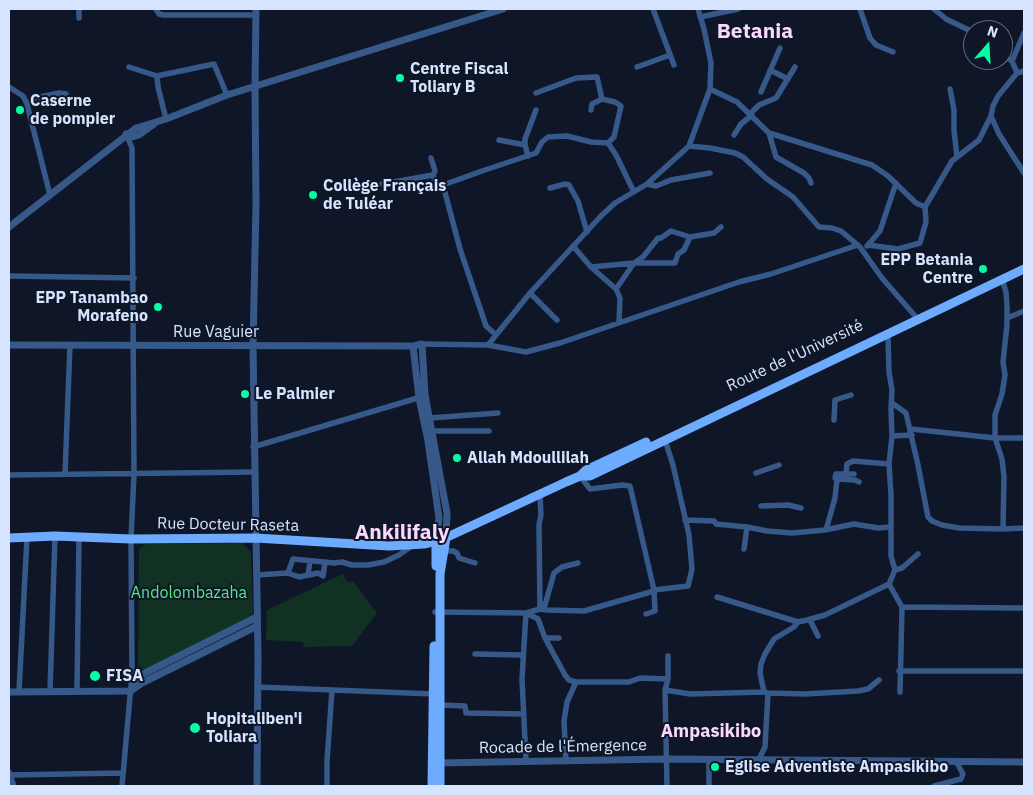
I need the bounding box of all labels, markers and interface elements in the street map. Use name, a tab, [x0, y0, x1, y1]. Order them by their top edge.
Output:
district label: Betania	[717, 19, 793, 45]
north arrow	[963, 20, 1013, 70]
text: N	[985, 22, 1000, 42]
place label: Centre Fiscal Toliary B	[410, 59, 508, 97]
marker: Centre Fiscal Toliary B	[394, 72, 406, 84]
place label: Caserne de pompier	[30, 91, 115, 129]
marker: Caserne de pompier	[14, 104, 26, 116]
place label: Collège Français de Tuléar	[323, 176, 446, 214]
marker: Collège Français de Tuléar	[307, 189, 319, 201]
place label: EPP Betania Centre	[880, 250, 973, 288]
marker: EPP Betania Centre	[977, 263, 989, 275]
place label: EPP Tanambao Morafeno	[35, 288, 148, 326]
marker: EPP Tanambao Morafeno	[152, 301, 164, 313]
street label: Route de l'Université	[724, 316, 866, 396]
street label: Rue Vaguier	[173, 322, 259, 342]
place label: Le Palmier	[255, 384, 335, 404]
marker: Le Palmier	[239, 388, 251, 400]
place label: Allah Mdoullilah	[467, 448, 589, 468]
marker: Allah Mdoullilah	[451, 452, 463, 464]
street label: Rue Docteur Raseta	[157, 514, 299, 536]
district label: Ankilifaly	[355, 520, 449, 546]
park label: Andolombazaha	[131, 583, 247, 603]
place label: FISA	[106, 666, 143, 686]
marker: FISA	[88, 669, 102, 683]
place label: Hopitaliben'i Toliara	[206, 709, 302, 747]
marker: Hopitaliben'i Toliara	[188, 721, 202, 735]
district label: Ampasikibo	[661, 721, 761, 743]
street label: Rocade de l'Émergence	[479, 736, 647, 758]
place label: Eglise Adventiste Ampasikibo	[725, 757, 948, 777]
marker: Eglise Adventiste Ampasikibo	[709, 761, 721, 773]

